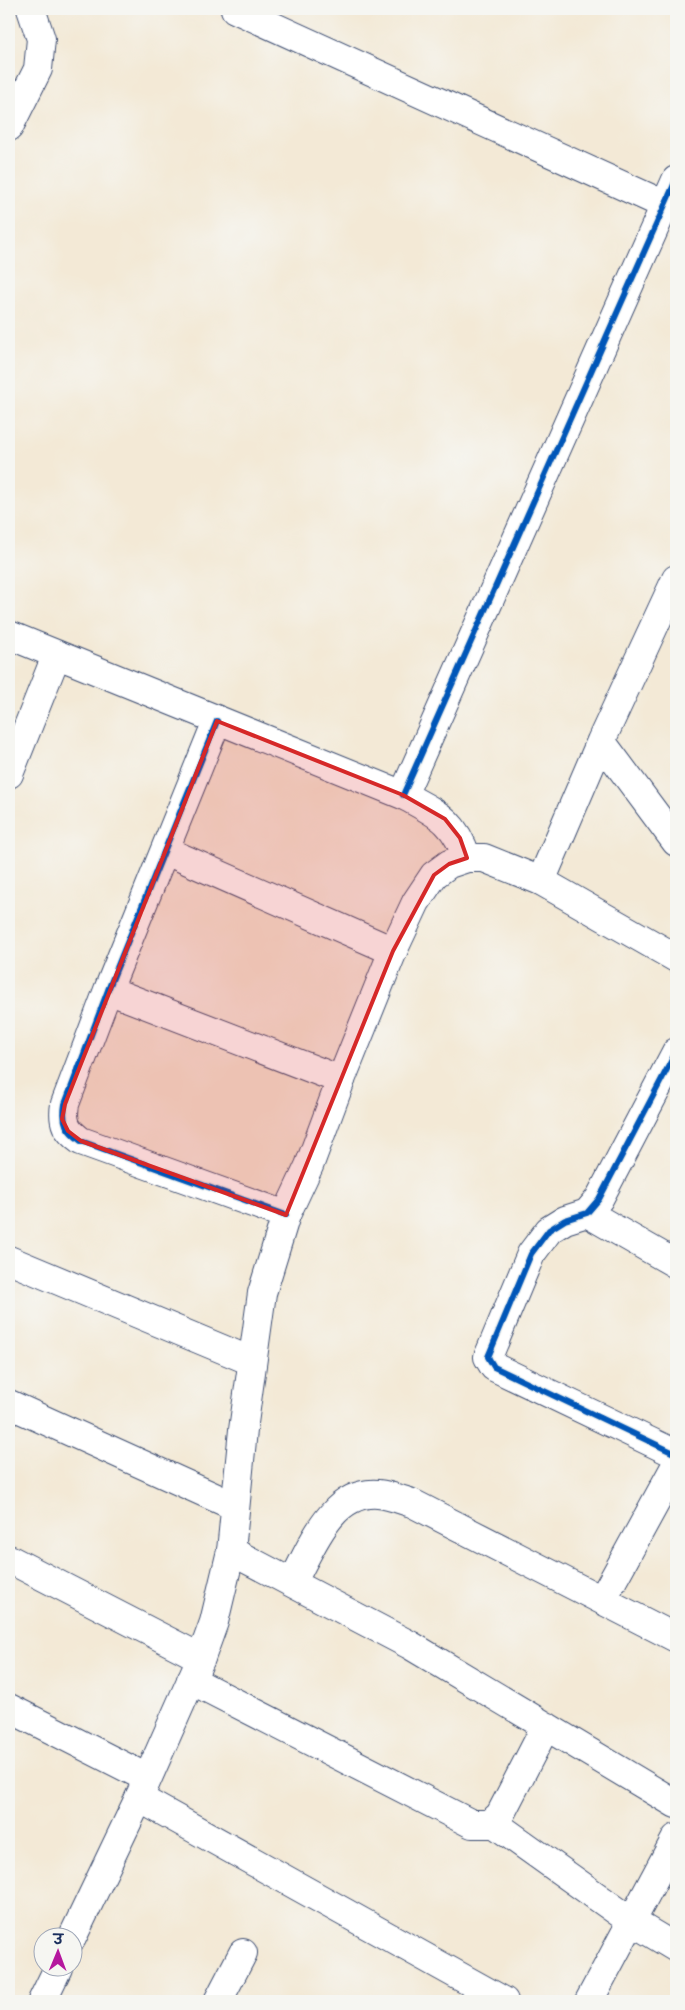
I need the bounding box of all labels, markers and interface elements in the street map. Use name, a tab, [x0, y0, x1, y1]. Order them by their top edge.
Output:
north arrow	[32, 1928, 82, 1978]
text: उ	[51, 1930, 65, 1950]

